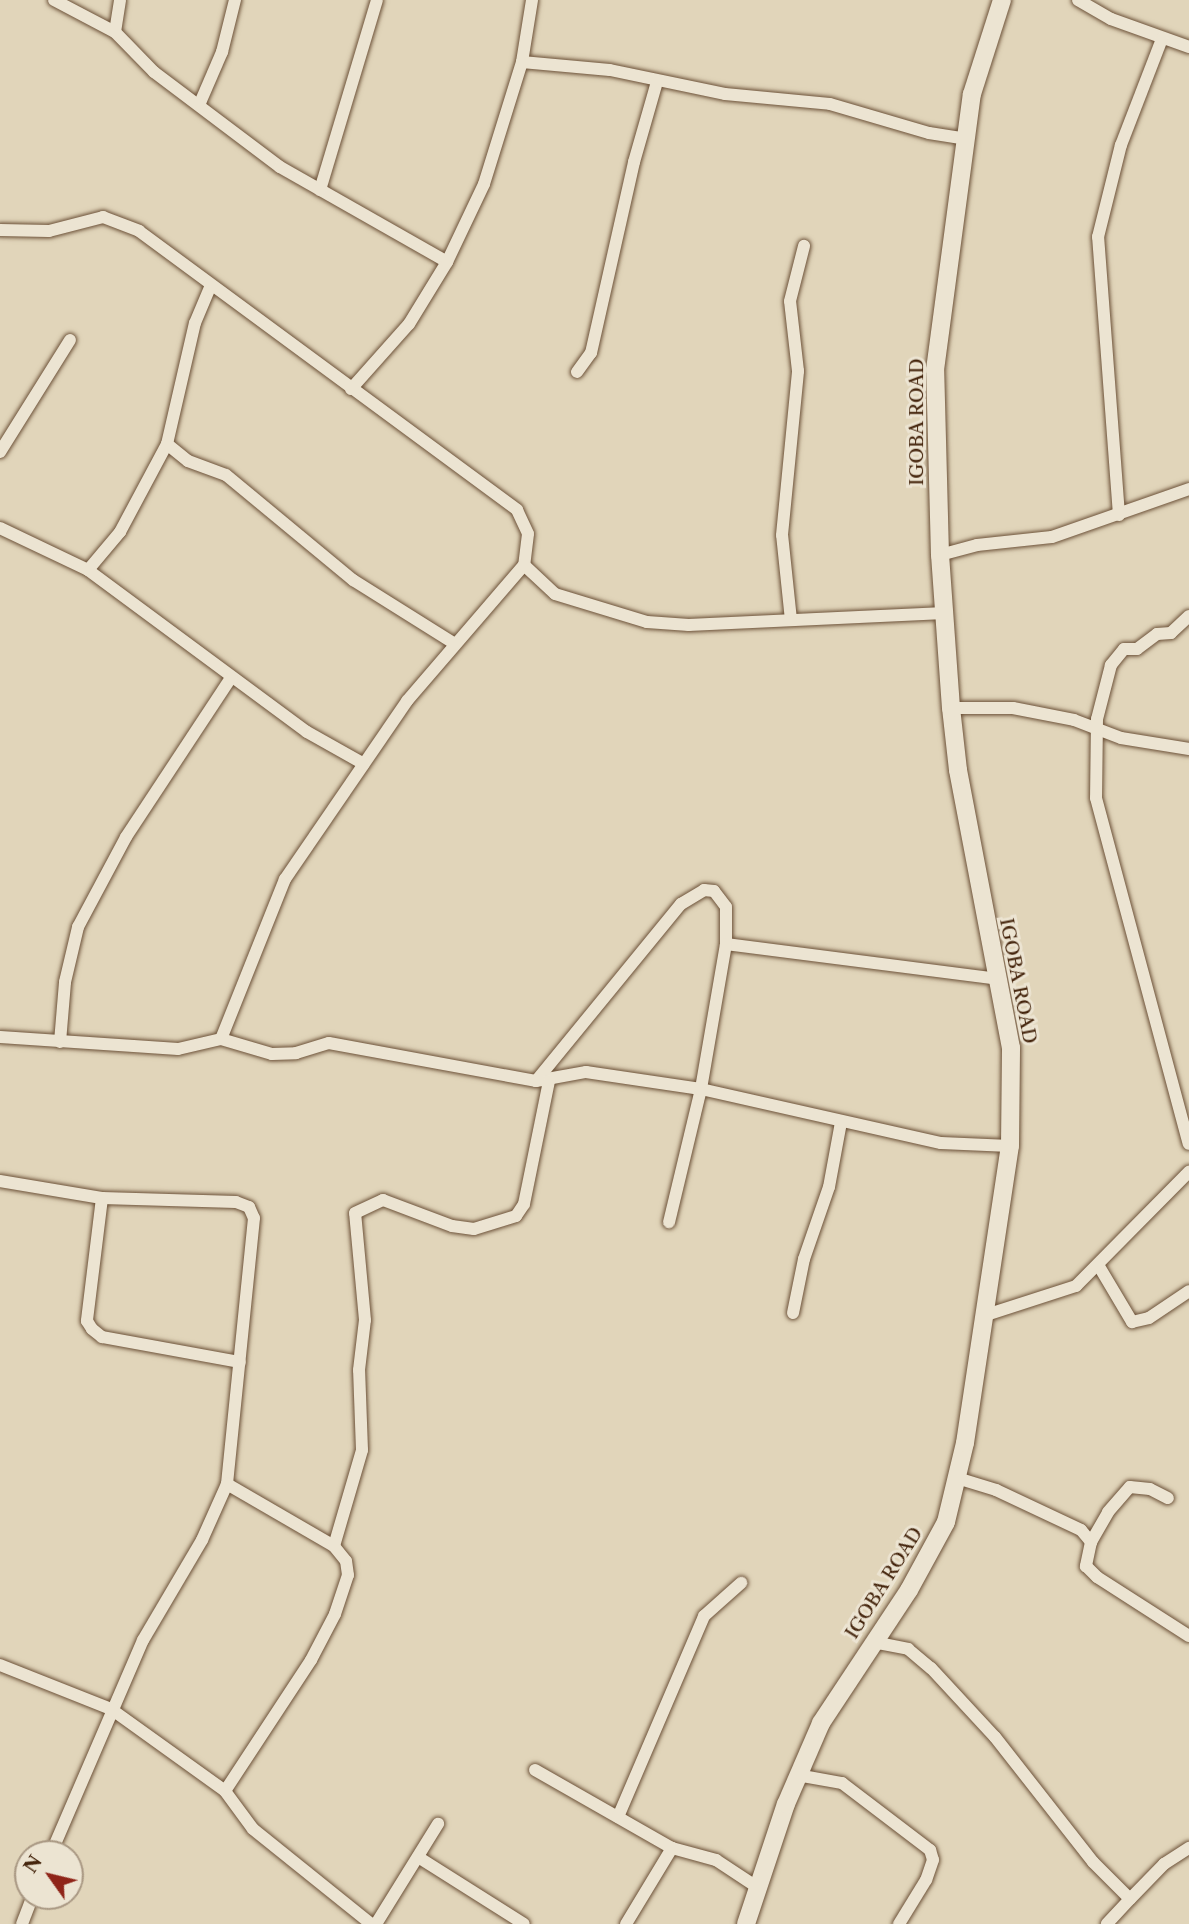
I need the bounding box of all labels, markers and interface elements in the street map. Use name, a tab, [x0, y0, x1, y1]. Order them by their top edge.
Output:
street label: IGOBA ROAD	[906, 358, 928, 486]
street label: IGOBA ROAD	[995, 916, 1041, 1046]
street label: IGOBA ROAD	[840, 1523, 928, 1643]
north arrow	[14, 1840, 84, 1910]
text: N	[19, 1851, 47, 1877]

